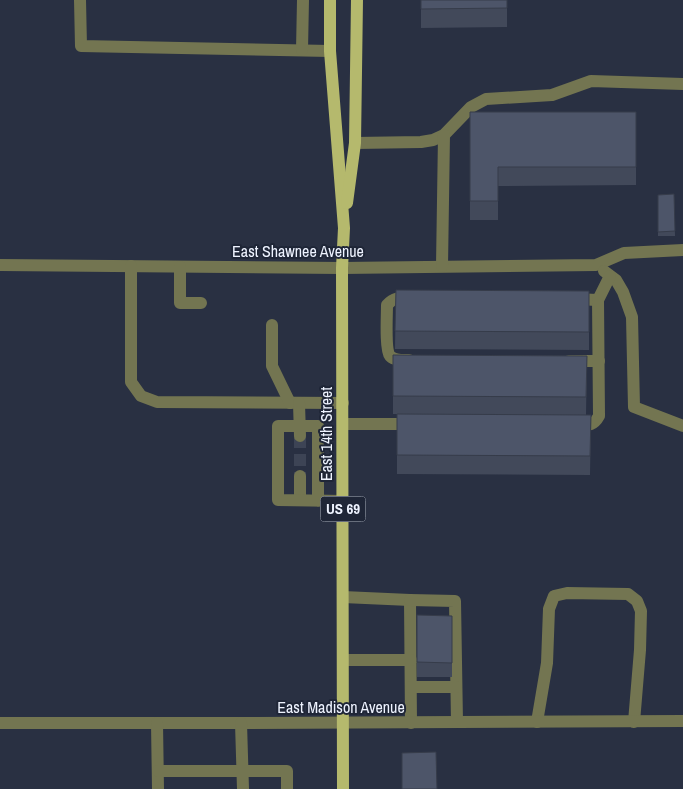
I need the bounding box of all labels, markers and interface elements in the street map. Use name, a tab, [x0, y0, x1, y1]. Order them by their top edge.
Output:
street label: East Shawnee Avenue	[232, 240, 364, 262]
street label: East 14th Street	[315, 387, 337, 481]
road number: US 69	[320, 496, 366, 522]
street label: East Madison Avenue	[277, 696, 405, 718]

